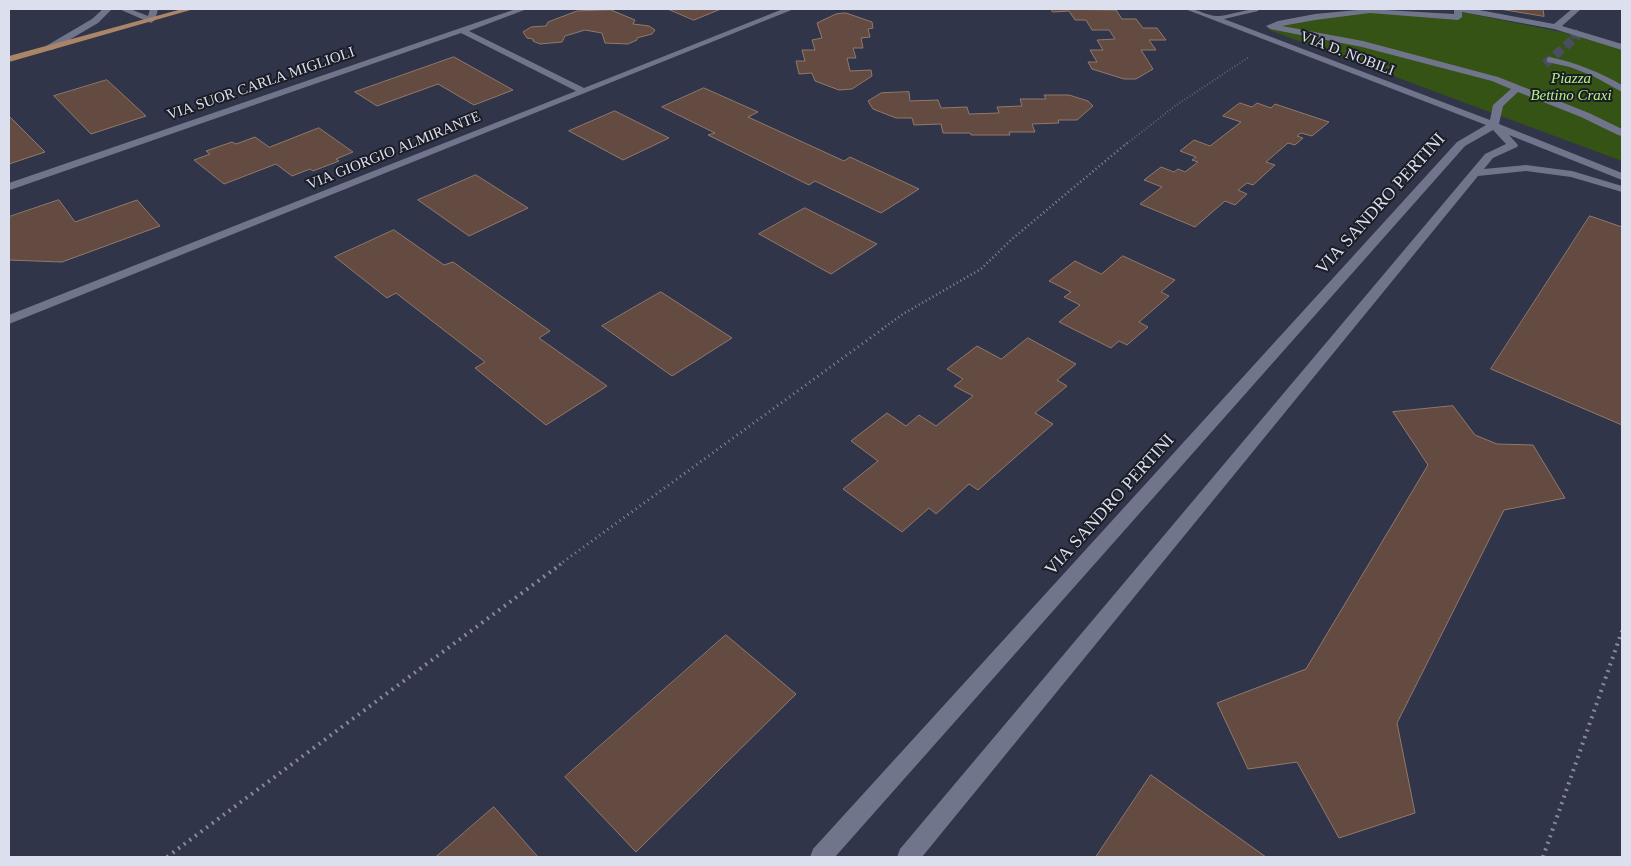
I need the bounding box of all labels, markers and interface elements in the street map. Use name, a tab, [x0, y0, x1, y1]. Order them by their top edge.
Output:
street label: VIA D. NOBILI	[1297, 28, 1397, 80]
street label: VIA SUOR CARLA MIGLIOLI	[165, 43, 357, 125]
park label: Piazza Bettino Craxi	[1530, 70, 1612, 105]
street label: VIA GIORGIO ALMIRANTE	[304, 108, 484, 194]
street label: VIA SANDRO PERTINI	[1312, 129, 1450, 279]
street label: VIA SANDRO PERTINI	[1041, 430, 1179, 580]

